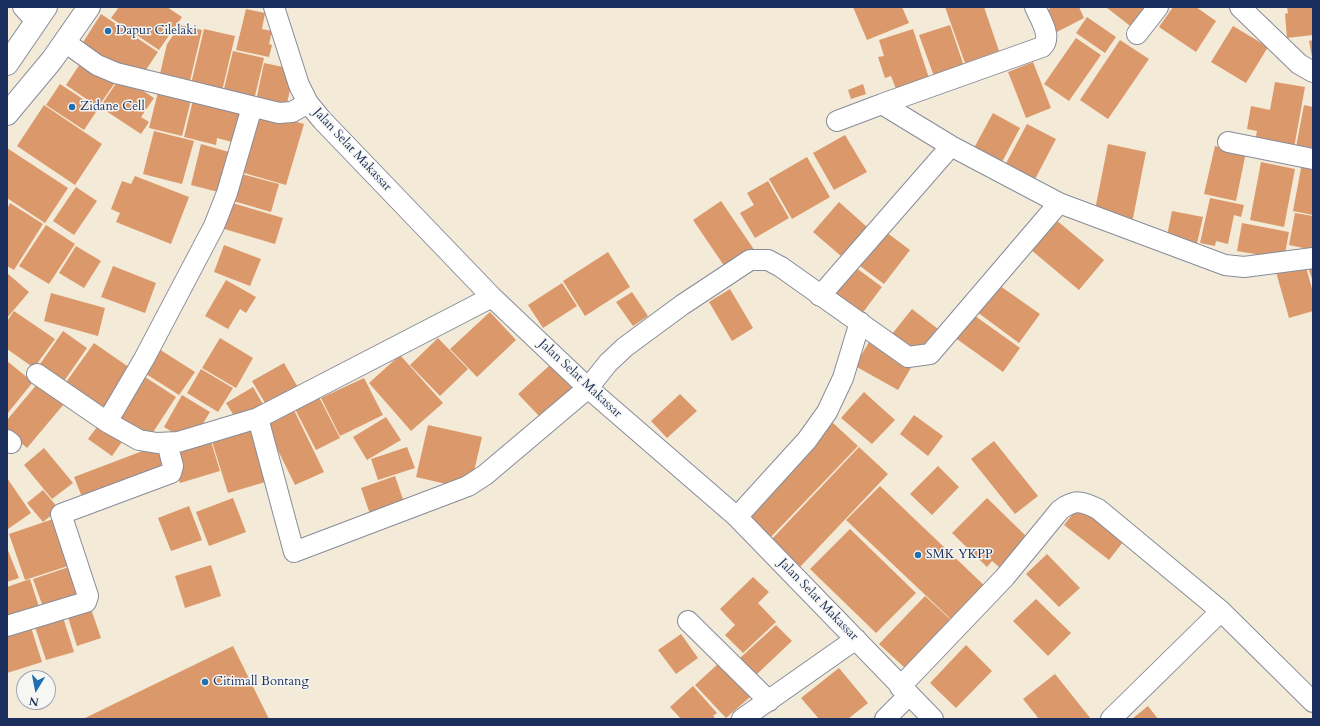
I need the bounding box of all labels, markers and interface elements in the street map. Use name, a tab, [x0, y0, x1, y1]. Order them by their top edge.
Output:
place label: Dapur Cilelaki	[116, 23, 197, 39]
marker: Dapur Cilelaki	[103, 26, 113, 36]
place label: Zidane Cell	[80, 99, 145, 115]
marker: Zidane Cell	[67, 102, 77, 112]
street label: Jalan Selat Makassar	[309, 105, 395, 195]
street label: Jalan Selat Makassar	[535, 336, 625, 422]
place label: SMK YKPP	[926, 547, 993, 563]
marker: SMK YKPP	[913, 550, 923, 560]
street label: Jalan Selat Makassar	[775, 556, 861, 644]
north arrow	[16, 670, 56, 710]
place label: Citimall Bontang	[213, 674, 309, 690]
marker: Citimall Bontang	[200, 677, 210, 687]
text: N	[28, 693, 40, 710]

